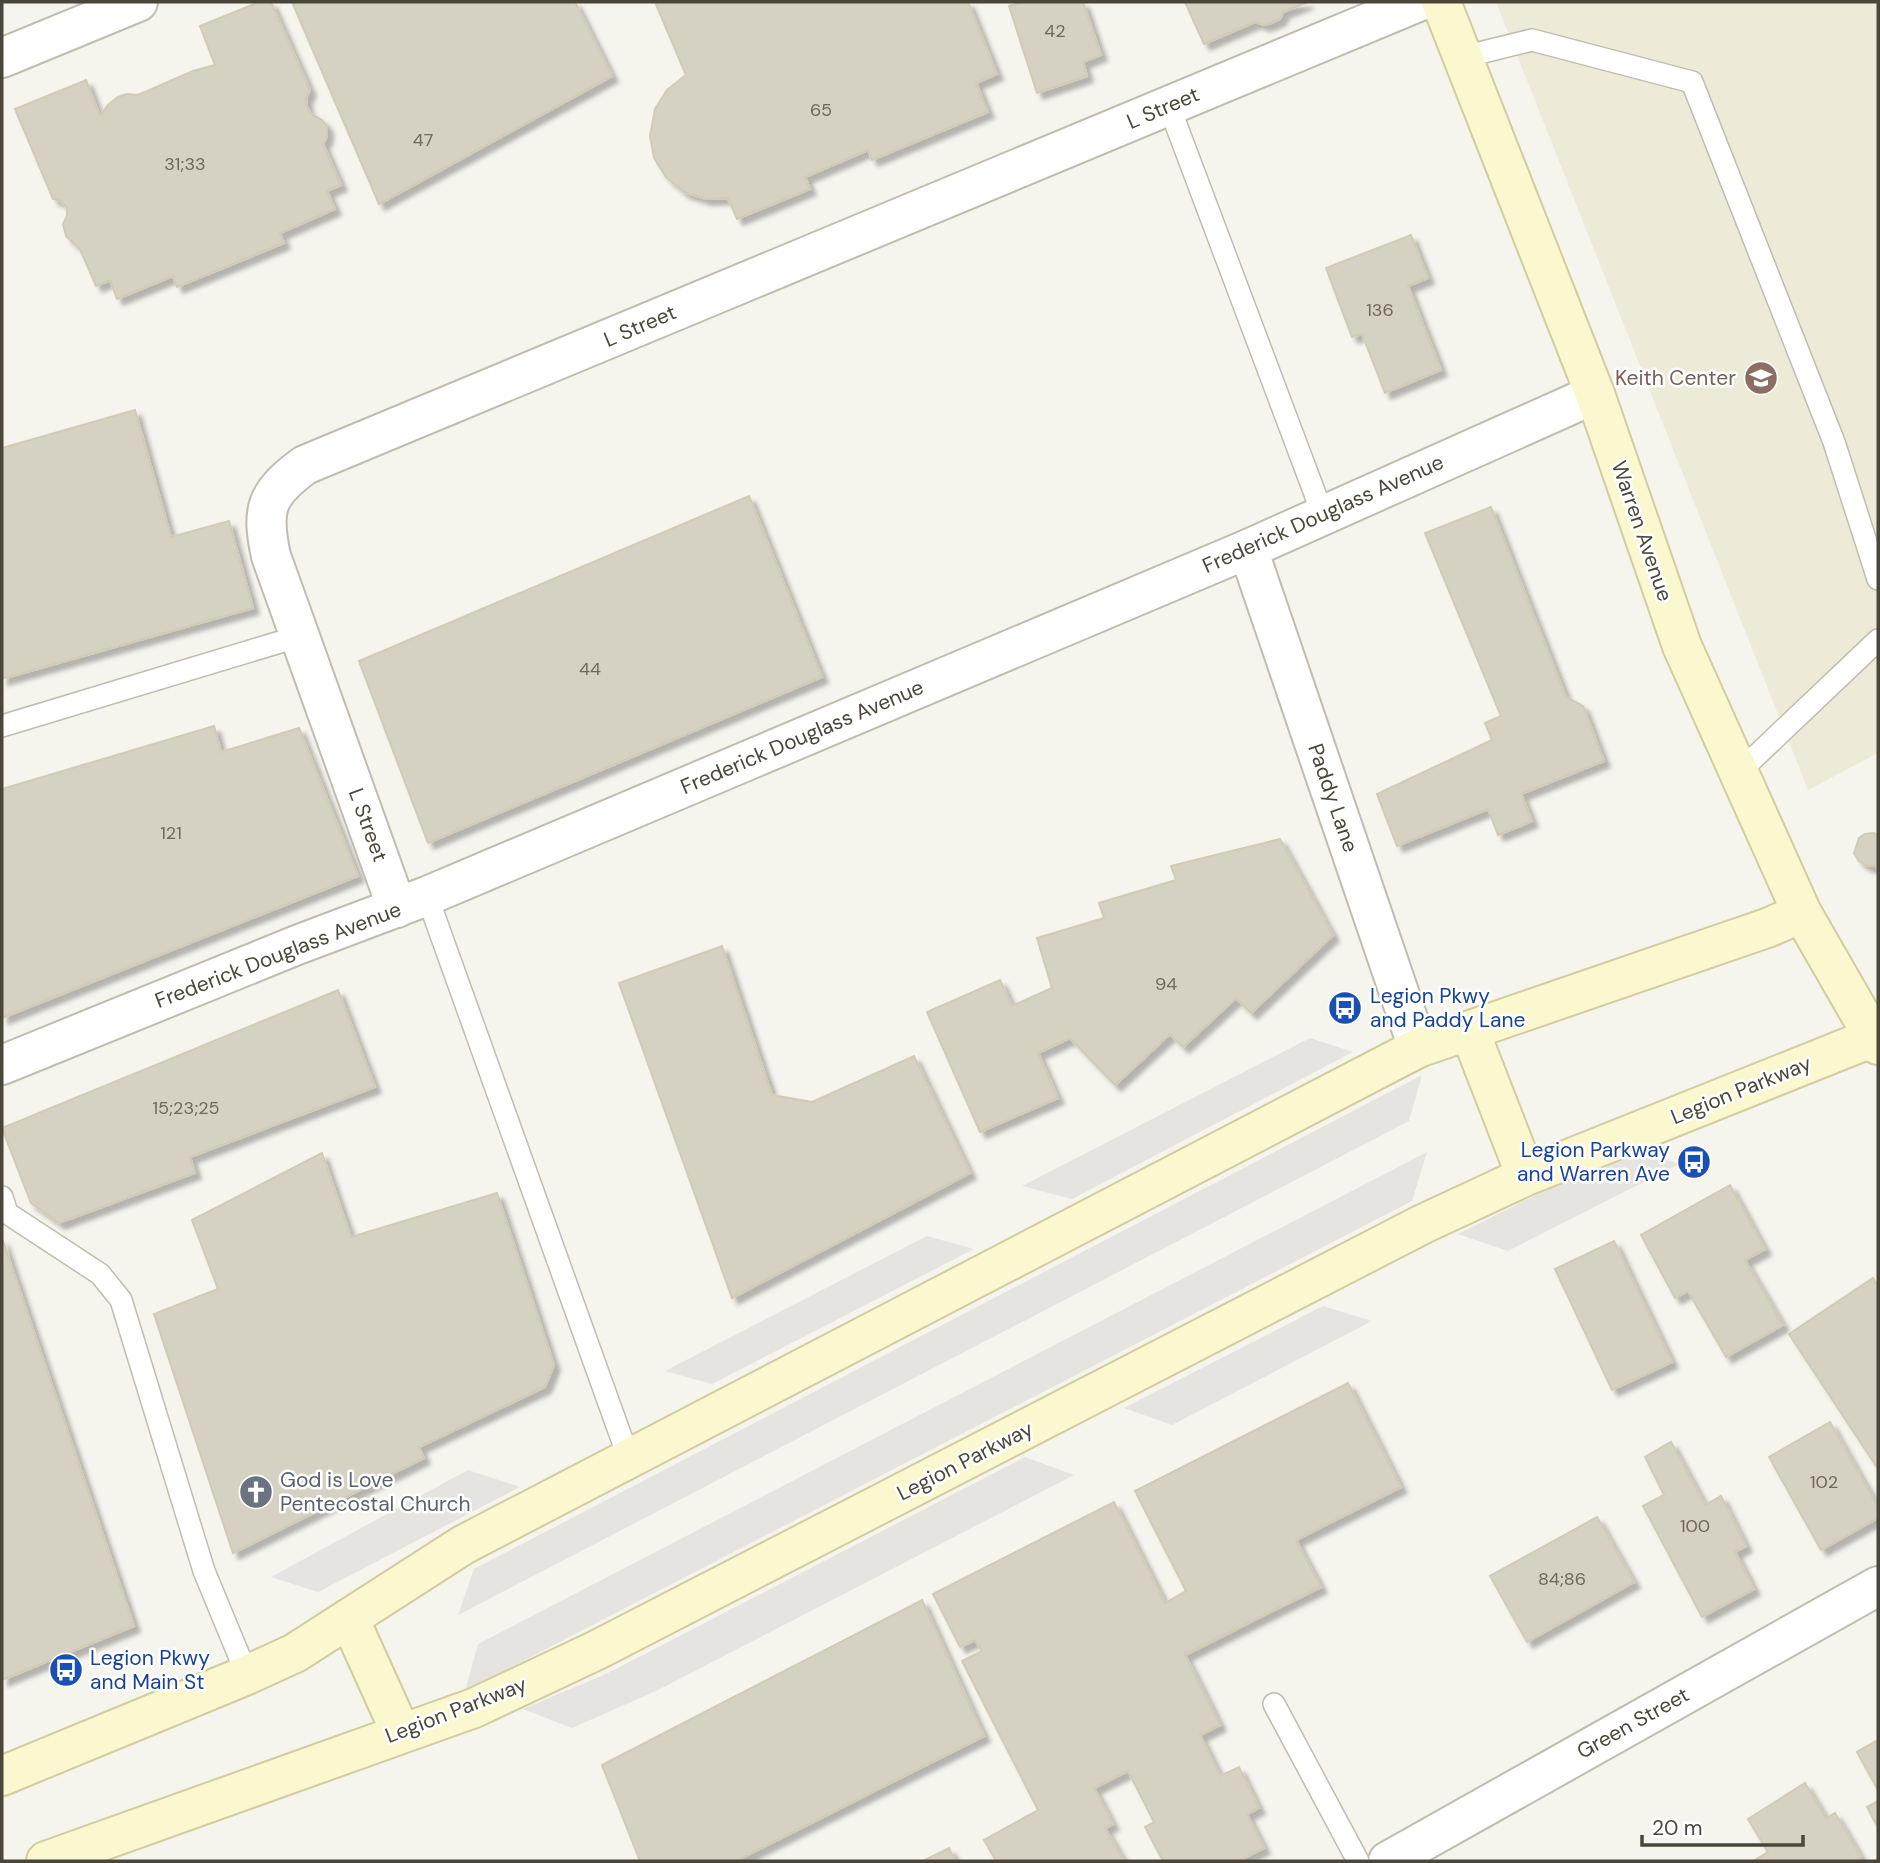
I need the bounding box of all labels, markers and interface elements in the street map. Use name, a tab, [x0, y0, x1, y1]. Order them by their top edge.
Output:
house number: 42	[1044, 19, 1066, 43]
street label: L Street	[1122, 80, 1204, 136]
house number: 65	[810, 98, 832, 122]
house number: 47	[413, 128, 433, 152]
house number: 31;33	[164, 152, 206, 176]
street label: L Street	[599, 298, 681, 354]
house number: 136	[1366, 298, 1394, 322]
school or university icon: Keith Center	[1742, 359, 1780, 397]
place label: Keith Center	[1615, 364, 1736, 392]
street label: Frederick Douglass Avenue	[1198, 448, 1448, 580]
street label: Warren Avenue	[1605, 457, 1679, 605]
house number: 44	[579, 657, 601, 681]
street label: Frederick Douglass Avenue	[676, 673, 928, 801]
street label: Paddy Lane	[1301, 740, 1365, 856]
street label: L Street	[342, 784, 394, 866]
house number: 121	[160, 821, 182, 845]
street label: Frederick Douglass Avenue	[151, 895, 405, 1015]
house number: 94	[1155, 972, 1177, 996]
place label: Legion Pkwy and Paddy Lane	[1370, 982, 1525, 1034]
bus stop icon: Legion Pkwy and Paddy Lane	[1326, 989, 1364, 1027]
street label: Legion Parkway	[1667, 1049, 1816, 1131]
house number: 15;23;25	[152, 1096, 220, 1120]
place label: Legion Parkway and Warren Ave	[1517, 1136, 1670, 1188]
bus stop icon: Legion Parkway and Warren Ave	[1675, 1143, 1713, 1181]
street label: Legion Parkway	[892, 1415, 1038, 1507]
place label: God is Love Pentecostal Church	[280, 1466, 471, 1518]
house number: 102	[1810, 1470, 1838, 1494]
church icon: God is Love Pentecostal Church	[237, 1473, 275, 1511]
house number: 100	[1680, 1514, 1710, 1538]
house number: 84;86	[1538, 1567, 1586, 1591]
place label: Legion Pkwy and Main St	[90, 1644, 210, 1696]
bus stop icon: Legion Pkwy and Main St	[47, 1651, 85, 1689]
street label: Legion Parkway	[381, 1670, 531, 1750]
street label: Green Street	[1572, 1681, 1694, 1765]
scale bar	[1642, 1804, 1803, 1848]
text: 20 m	[1652, 1814, 1703, 1842]

